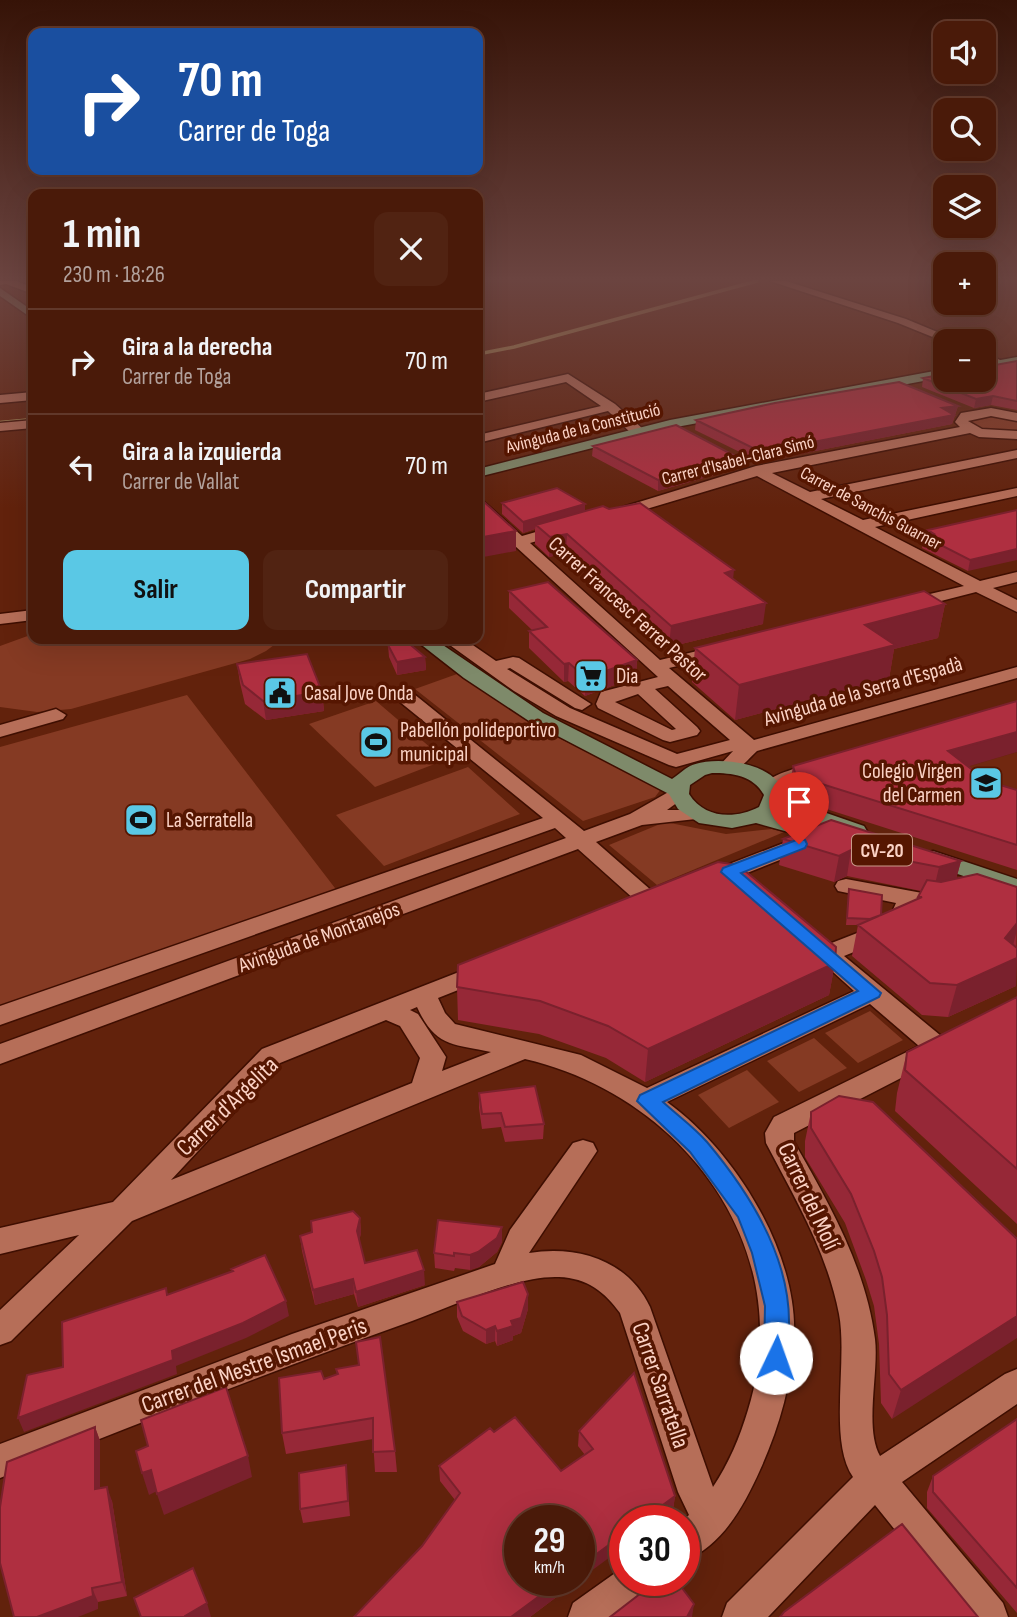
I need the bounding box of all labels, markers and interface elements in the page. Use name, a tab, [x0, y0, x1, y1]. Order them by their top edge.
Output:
map controls	[933, 21, 996, 392]
button: sound	[933, 21, 996, 84]
text: 70 m	[178, 52, 263, 111]
icon: right	[63, 56, 154, 147]
button: search	[933, 98, 996, 161]
text: Carrer de Toga	[178, 112, 330, 151]
button: layers	[933, 175, 996, 238]
text: 1 min	[63, 209, 141, 260]
button: close	[374, 212, 448, 286]
button: +	[933, 252, 996, 315]
text: 230 m · 18:26	[63, 261, 165, 289]
button: −	[933, 329, 996, 392]
text: Gira a la derecha	[122, 332, 272, 363]
icon: right	[63, 343, 101, 381]
text: 70 m	[405, 346, 448, 377]
text: Carrer de Toga	[122, 363, 231, 391]
street label: Avinguda de la Constitució	[503, 399, 662, 458]
street label: Carrer d'Isabel-Clara Simó	[660, 431, 817, 490]
text: Gira a la izquierda	[122, 437, 282, 468]
icon: left	[63, 448, 101, 486]
text: 70 m	[405, 451, 448, 482]
street label: Carrer de Sanchis Guarner	[797, 462, 945, 555]
text: Carrer de Vallat	[122, 468, 239, 496]
street label: Carrer Francesc Ferrer Pastor	[543, 531, 712, 687]
button: Salir	[63, 550, 249, 630]
button: Compartir	[263, 550, 448, 630]
street label: Avinguda de la Serra d'Espadà	[760, 651, 965, 732]
supermarket icon: Dia	[572, 657, 610, 695]
place label: Dia	[616, 664, 638, 689]
public building icon: Casal Jove Onda	[261, 674, 299, 712]
place label: Casal Jove Onda	[304, 681, 413, 706]
place label: Pabellón polideportivo municipal	[400, 718, 556, 767]
sports icon: Pabellón polideportivo municipal	[357, 723, 395, 761]
place label: Colegio Virgen del Carmen	[862, 759, 962, 808]
school or university icon: Colegio Virgen del Carmen	[967, 764, 1005, 802]
pin	[769, 772, 829, 844]
icon: arrive	[780, 783, 818, 821]
sports icon: La Serratella	[122, 801, 160, 839]
place label: La Serratella	[166, 808, 253, 833]
road number: CV-20	[852, 834, 912, 866]
street label: Avinguda de Montanejos	[234, 897, 403, 979]
street label: Carrer d'Argelita	[171, 1051, 284, 1162]
street label: Carrer del Molí	[771, 1138, 846, 1255]
street label: Carrer del Mestre Ismael Peris	[138, 1311, 371, 1420]
street label: Carrer Sarratella	[625, 1318, 696, 1452]
position arrow	[739, 1321, 813, 1395]
speed limit sign: 30	[609, 1505, 700, 1596]
text: 29	[534, 1520, 565, 1563]
text: km/h	[534, 1557, 565, 1578]

